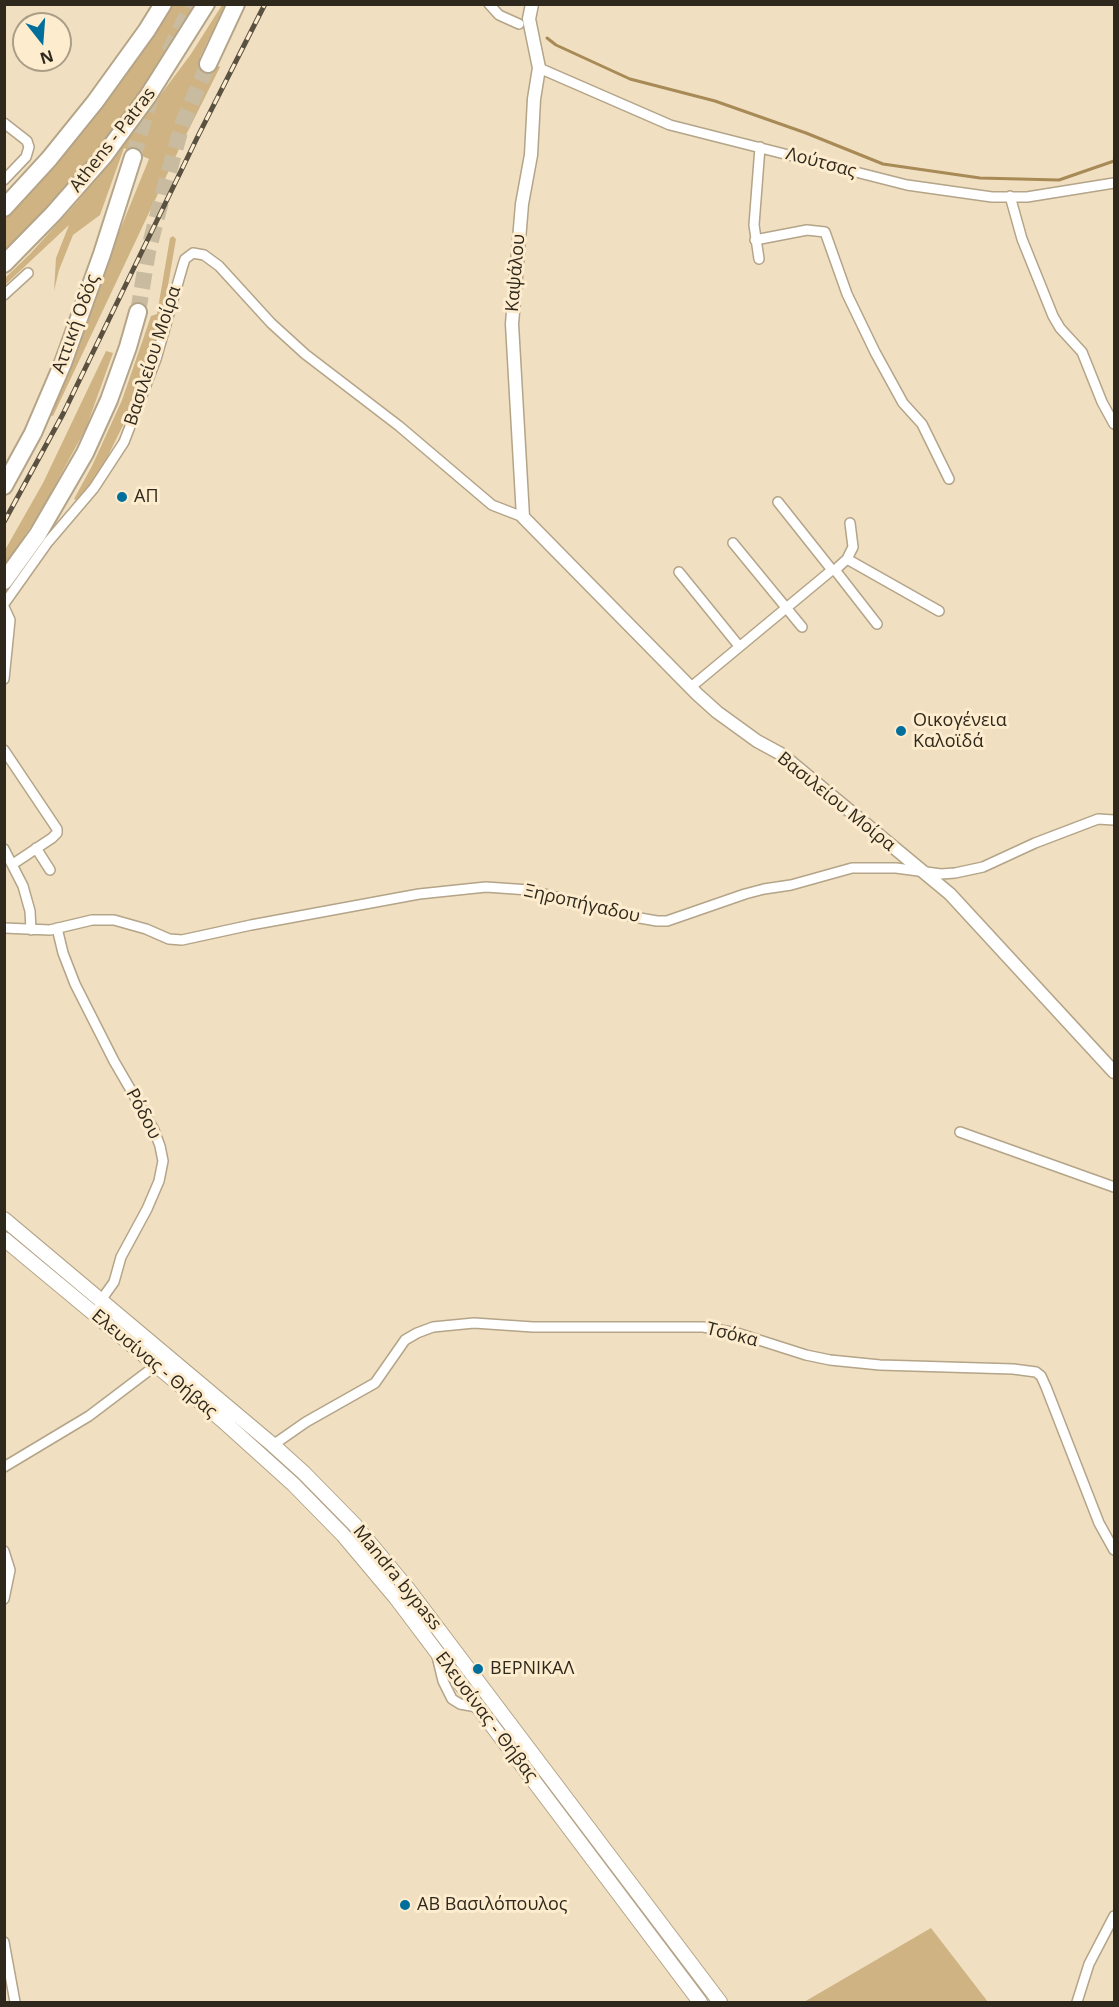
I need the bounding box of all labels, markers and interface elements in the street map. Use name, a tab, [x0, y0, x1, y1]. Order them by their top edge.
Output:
north arrow	[12, 12, 72, 72]
text: N	[37, 45, 56, 70]
street label: Athens - Patras	[65, 83, 161, 197]
street label: Λούτσας	[783, 143, 859, 183]
street label: Καψάλου	[502, 233, 530, 313]
street label: Αττική Οδός	[48, 271, 104, 377]
street label: Βασιλείου Μοίρα	[120, 283, 186, 429]
place label: ΑΠ	[134, 486, 158, 508]
marker: ΑΠ	[115, 490, 129, 504]
place label: Οικογένεια Καλοϊδά	[913, 710, 1007, 752]
marker: Οικογένεια Καλοϊδά	[894, 724, 908, 738]
street label: Βασιλείου Μοίρα	[773, 748, 899, 856]
street label: Ξηροπήγαδου	[522, 880, 642, 928]
street label: Ρόδου	[121, 1085, 165, 1143]
street label: Ελευσίνας - Θήβας	[87, 1305, 221, 1423]
street label: Τσόκα	[704, 1318, 760, 1352]
street label: Mandra bypass	[348, 1521, 446, 1635]
street label: Ελευσίνας - Θήβας	[430, 1648, 542, 1786]
place label: ΒΕΡΝΙΚΑΛ	[490, 1658, 574, 1680]
marker: ΒΕΡΝΙΚΑΛ	[471, 1662, 485, 1676]
place label: ΑΒ Βασιλόπουλος	[417, 1894, 568, 1916]
marker: ΑΒ Βασιλόπουλος	[398, 1898, 412, 1912]

